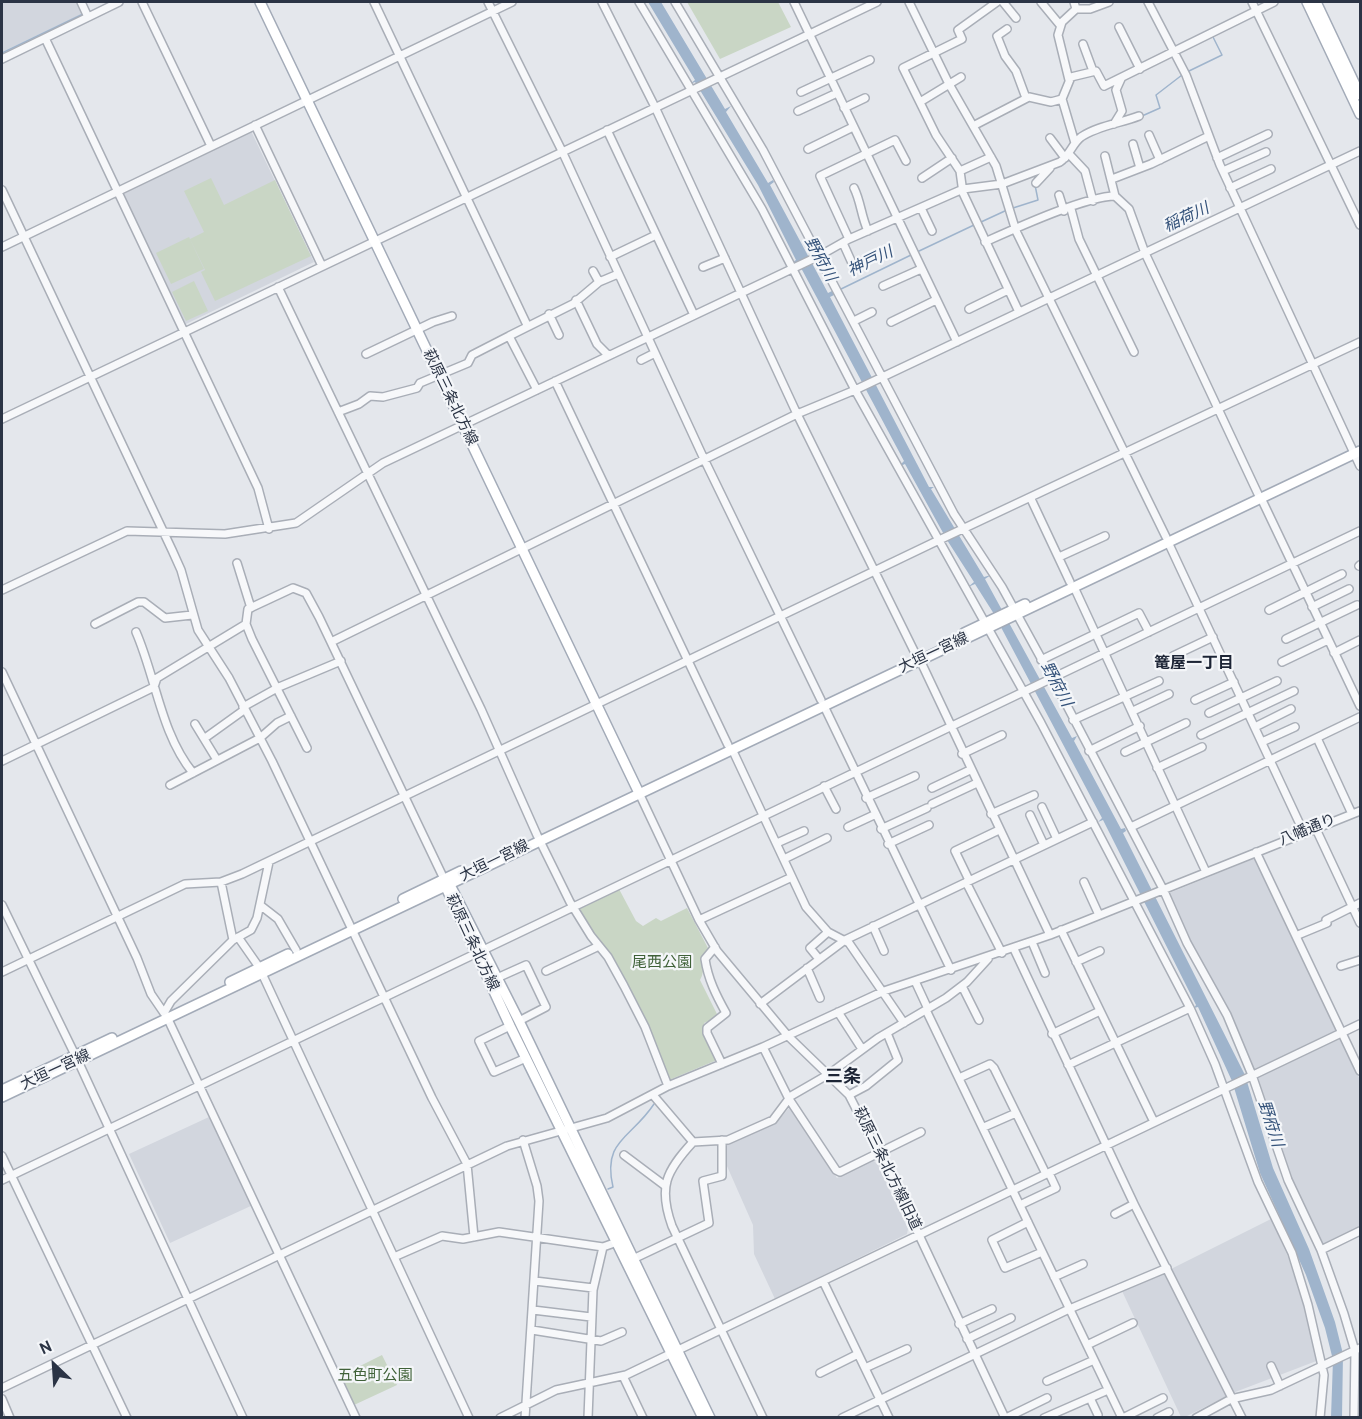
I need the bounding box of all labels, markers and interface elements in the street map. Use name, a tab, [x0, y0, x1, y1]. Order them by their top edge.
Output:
water label: 稲荷川	[1161, 200, 1213, 238]
water label: 野府川	[799, 234, 839, 286]
water label: 神戸川	[845, 244, 897, 282]
street label: 萩原三条北方線	[418, 347, 480, 449]
street label: 大垣一宮線	[896, 630, 972, 678]
district label: 篭屋一丁目	[1154, 655, 1234, 675]
water label: 野府川	[1035, 659, 1075, 711]
street label: 八幡通り	[1277, 811, 1339, 851]
street label: 大垣一宮線	[457, 837, 533, 887]
street label: 萩原三条北方線	[441, 892, 501, 994]
park label: 尾西公園	[632, 955, 692, 973]
street label: 大垣一宮線	[18, 1047, 94, 1095]
district label: 三条	[825, 1067, 861, 1089]
water label: 野府川	[1252, 1098, 1286, 1150]
street label: 萩原三条北方線旧道	[848, 1104, 924, 1234]
north arrow	[24, 1335, 84, 1395]
text: N	[37, 1337, 56, 1360]
park label: 五色町公園	[338, 1368, 412, 1386]

